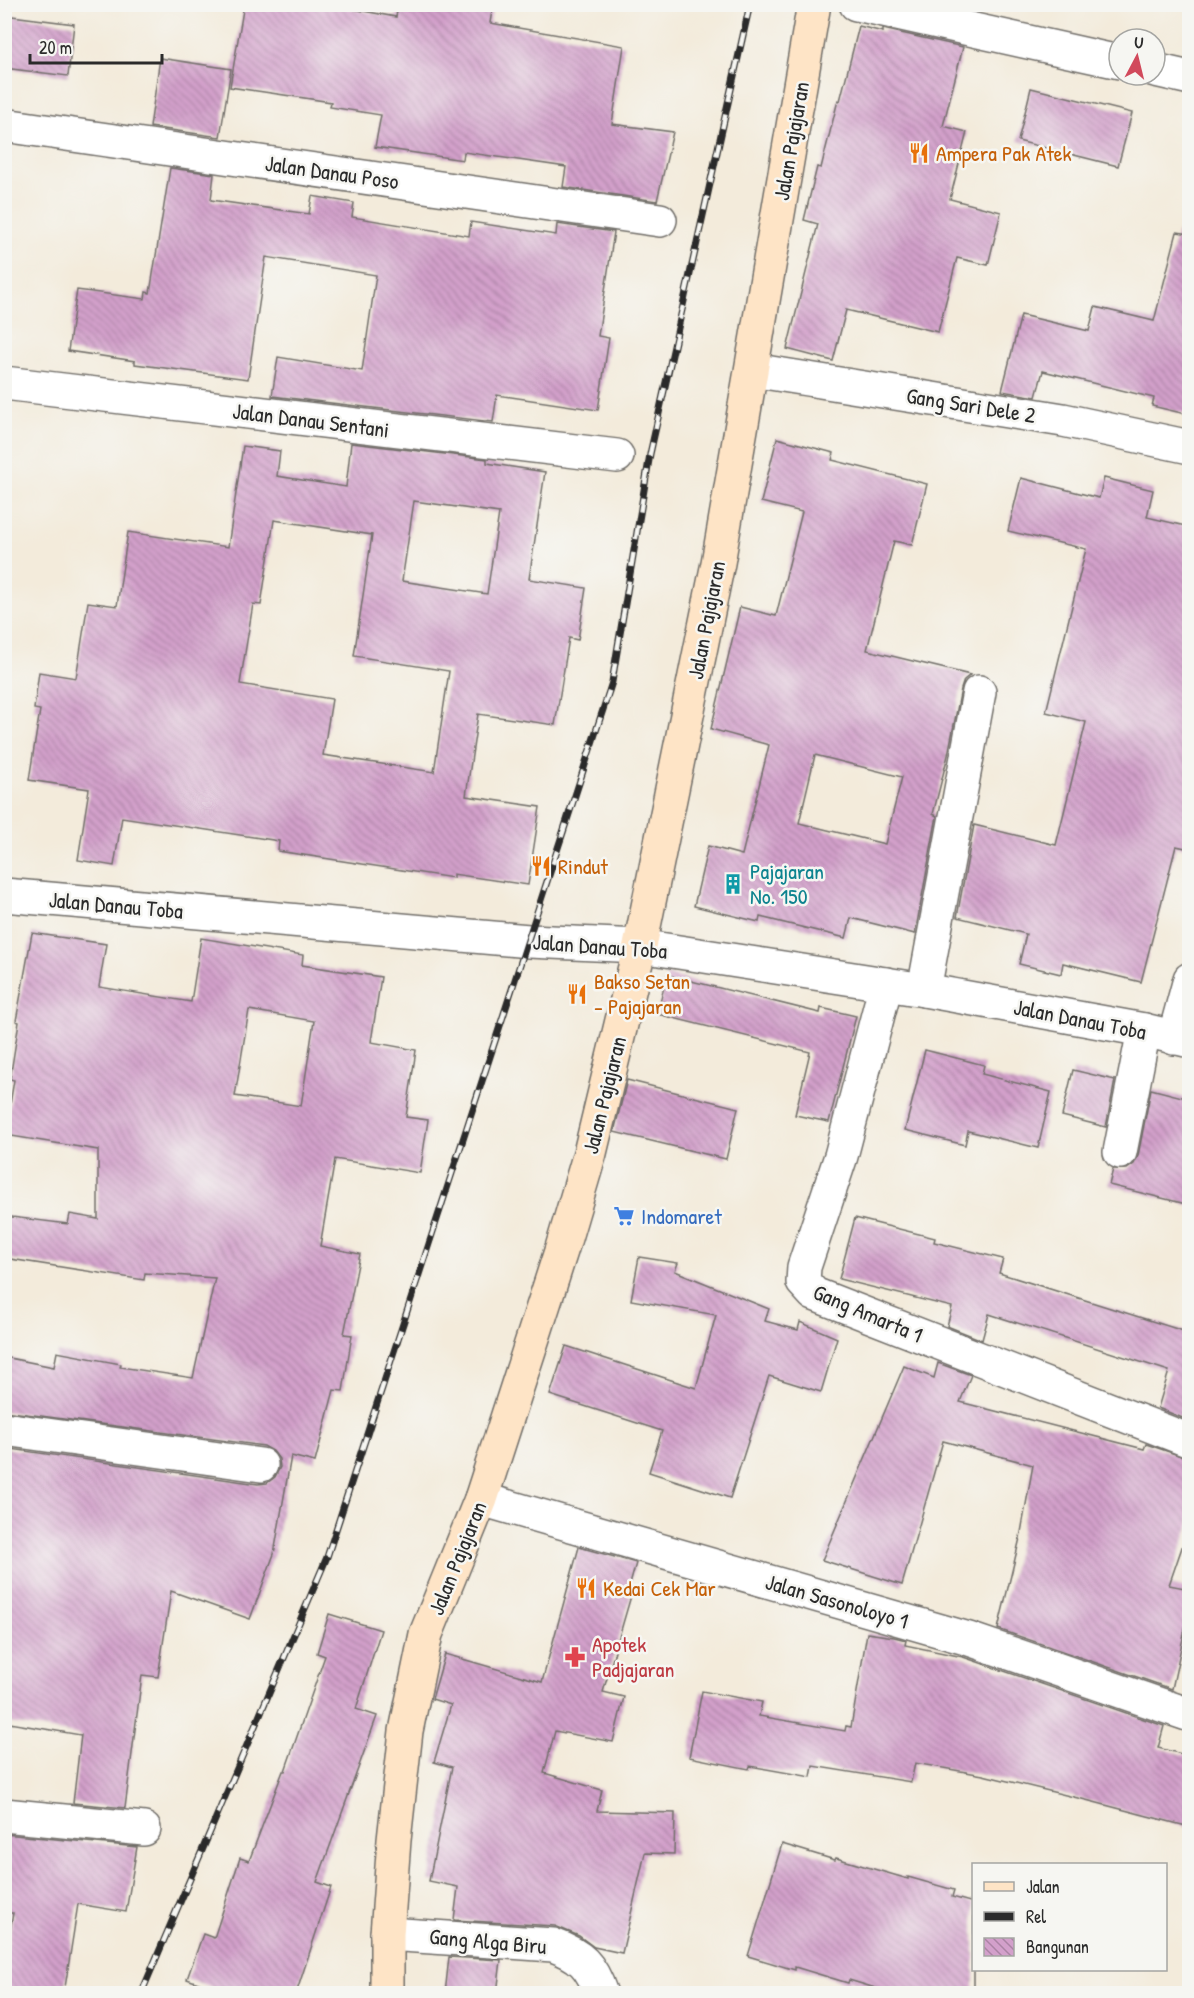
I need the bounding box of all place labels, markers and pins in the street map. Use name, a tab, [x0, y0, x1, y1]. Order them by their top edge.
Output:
place label: Ampera Pak Atek	[936, 138, 1072, 168]
restaurant icon: Ampera Pak Atek	[907, 141, 931, 165]
place label: Rindut	[558, 851, 608, 881]
restaurant icon: Rindut	[529, 854, 553, 878]
place label: Pajajaran No. 150	[750, 856, 824, 911]
building icon: Pajajaran No. 150	[721, 872, 745, 896]
place label: Bakso Setan - Pajajaran	[594, 966, 690, 1021]
restaurant icon: Bakso Setan - Pajajaran	[565, 982, 589, 1006]
place label: Indomaret	[641, 1201, 722, 1231]
supermarket icon: Indomaret	[612, 1204, 636, 1228]
place label: Kedai Cek Mar	[603, 1573, 716, 1603]
restaurant icon: Kedai Cek Mar	[574, 1576, 598, 1600]
place label: Apotek Padjajaran	[592, 1629, 674, 1684]
pharmacy icon: Apotek Padjajaran	[563, 1645, 587, 1669]

